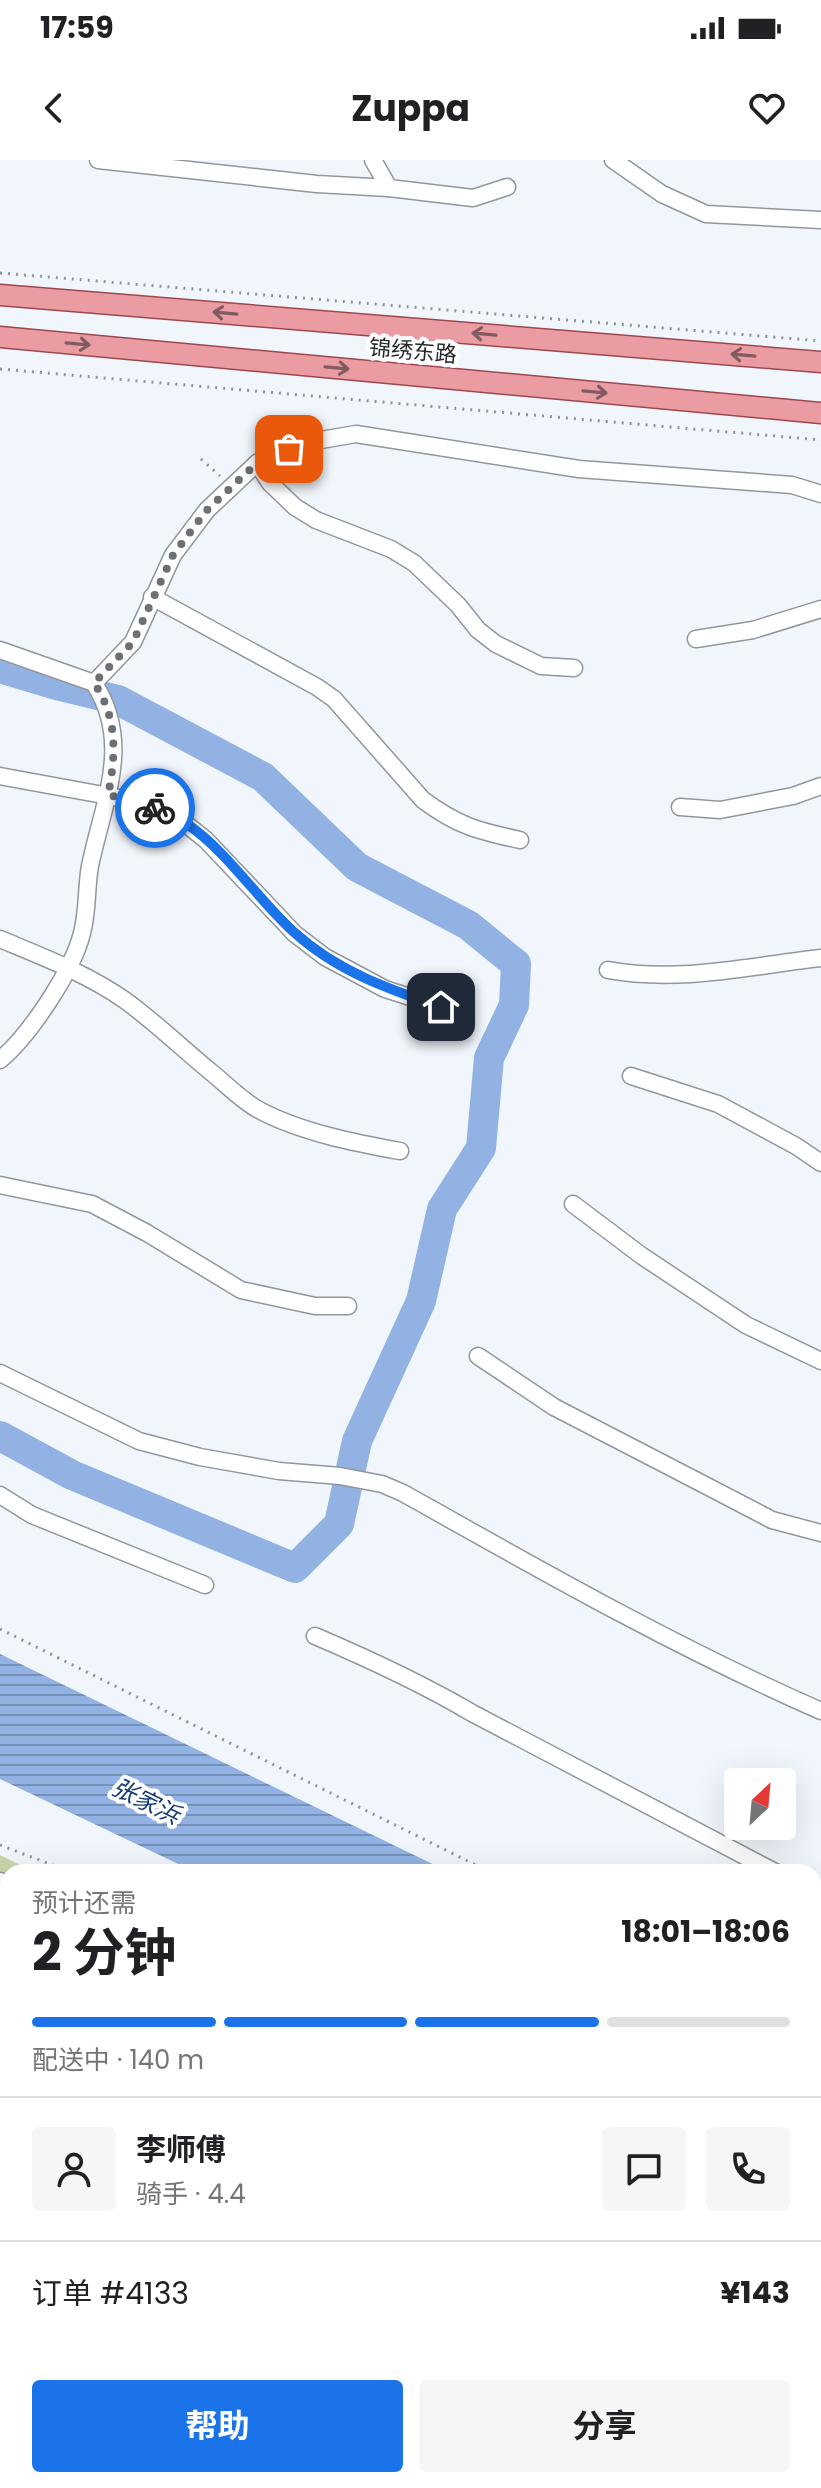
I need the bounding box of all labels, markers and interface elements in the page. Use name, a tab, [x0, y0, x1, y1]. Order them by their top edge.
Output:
text: 17:59	[40, 6, 114, 49]
text: Zuppa	[351, 83, 470, 134]
icon: back	[32, 86, 76, 130]
icon: heart	[745, 86, 789, 130]
one-way arrow	[212, 306, 239, 321]
one-way arrow	[471, 327, 498, 342]
street label: 锦绣东路	[368, 332, 458, 370]
one-way arrow	[64, 337, 91, 352]
one-way arrow	[730, 348, 757, 363]
one-way arrow	[323, 361, 349, 376]
one-way arrow	[581, 385, 608, 400]
pin	[255, 415, 323, 483]
icon: bag	[267, 427, 311, 471]
courier	[115, 768, 195, 848]
icon: bike	[133, 786, 177, 830]
pin	[407, 973, 475, 1041]
icon: home	[419, 985, 463, 1029]
north arrow	[724, 1768, 796, 1840]
map controls	[724, 1768, 796, 1840]
water label: 张家浜	[106, 1770, 187, 1832]
text: 预计还需	[32, 1885, 136, 1921]
text: 18:01–18:06	[621, 1910, 790, 1953]
text: 2 分钟	[32, 1916, 177, 1989]
text: 配送中 · 140 m	[32, 2042, 204, 2078]
button: person	[32, 2127, 116, 2211]
button: chat	[602, 2127, 686, 2211]
button: phone	[706, 2127, 790, 2211]
text: 李师傅	[136, 2128, 226, 2171]
text: 骑手 · 4.4	[136, 2176, 246, 2212]
text: ¥143	[720, 2271, 790, 2314]
text: 订单 #4133	[32, 2272, 189, 2315]
button: 帮助	[32, 2380, 403, 2472]
button: 分享	[419, 2380, 790, 2472]

